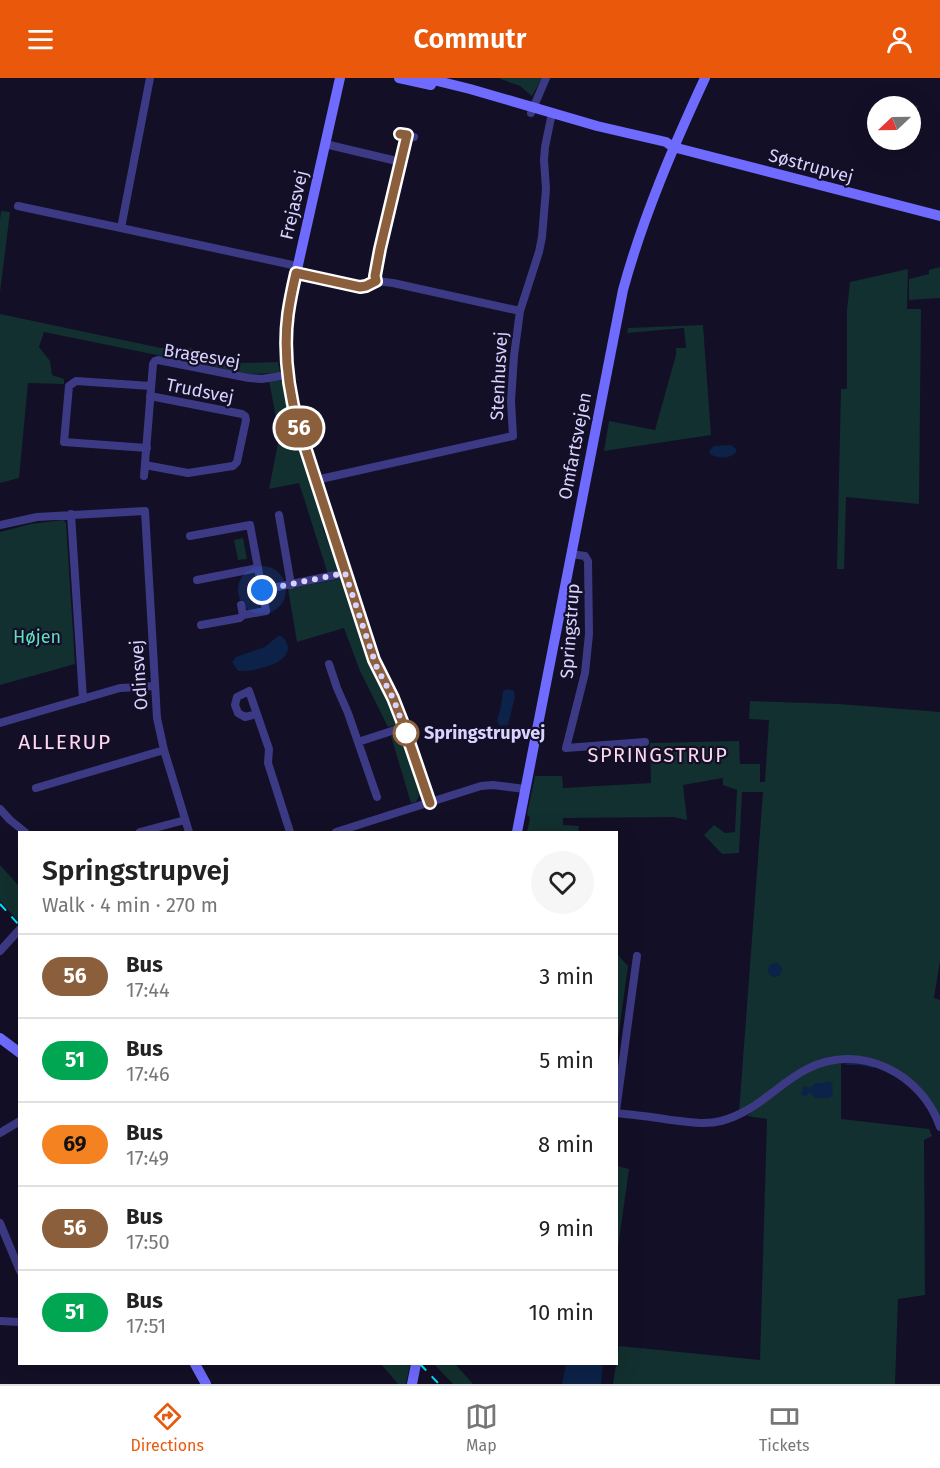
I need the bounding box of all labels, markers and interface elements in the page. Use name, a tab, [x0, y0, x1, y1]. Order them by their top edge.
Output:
icon: menu	[24, 23, 57, 56]
text: Commutr	[414, 23, 526, 55]
icon: person	[883, 23, 916, 56]
north arrow	[867, 96, 921, 150]
map controls	[867, 96, 921, 150]
street label: Søstrupvej	[766, 144, 856, 188]
street label: Frejasvej	[275, 168, 313, 242]
street label: Stenhusvej	[486, 331, 512, 421]
street label: Bragesvej	[162, 339, 242, 373]
street label: Trudsvej	[164, 374, 236, 408]
street label: Omfartsvejen	[554, 390, 596, 502]
line badge: 56	[272, 408, 326, 448]
text: 56	[287, 415, 311, 441]
your location	[247, 575, 277, 605]
street label: Springstrup	[556, 583, 584, 679]
park label: Højen	[13, 626, 61, 648]
street label: Odinsvej	[126, 639, 152, 711]
marker: Springstrupvej	[393, 720, 419, 746]
place label: Springstrupvej	[424, 722, 545, 744]
district label: ALLERUP	[18, 729, 112, 755]
district label: SPRINGSTRUP	[588, 743, 728, 767]
button: heart	[531, 851, 594, 914]
text: Springstrupvej	[42, 854, 230, 887]
text: Walk · 4 min · 270 m	[42, 893, 218, 917]
text: Bus	[126, 951, 163, 978]
text: 56	[63, 963, 87, 989]
text: 3 min	[539, 963, 594, 990]
text: 17:44	[126, 978, 170, 1002]
text: Bus	[126, 1035, 163, 1062]
text: 51	[65, 1047, 85, 1073]
text: 5 min	[539, 1047, 594, 1074]
text: 17:46	[126, 1062, 170, 1086]
text: Bus	[126, 1119, 163, 1146]
text: 69	[63, 1131, 87, 1157]
text: 8 min	[538, 1131, 594, 1158]
text: 17:49	[126, 1146, 169, 1170]
text: Bus	[126, 1203, 163, 1230]
text: 56	[63, 1215, 87, 1241]
text: 9 min	[539, 1215, 594, 1242]
text: 17:50	[126, 1230, 170, 1254]
text: Bus	[126, 1287, 163, 1314]
text: 51	[65, 1299, 85, 1325]
text: 10 min	[528, 1299, 594, 1326]
text: 17:51	[126, 1314, 166, 1338]
tab: Directions	[131, 1400, 204, 1455]
tab: Map	[465, 1400, 498, 1455]
tab: Tickets	[759, 1400, 809, 1455]

